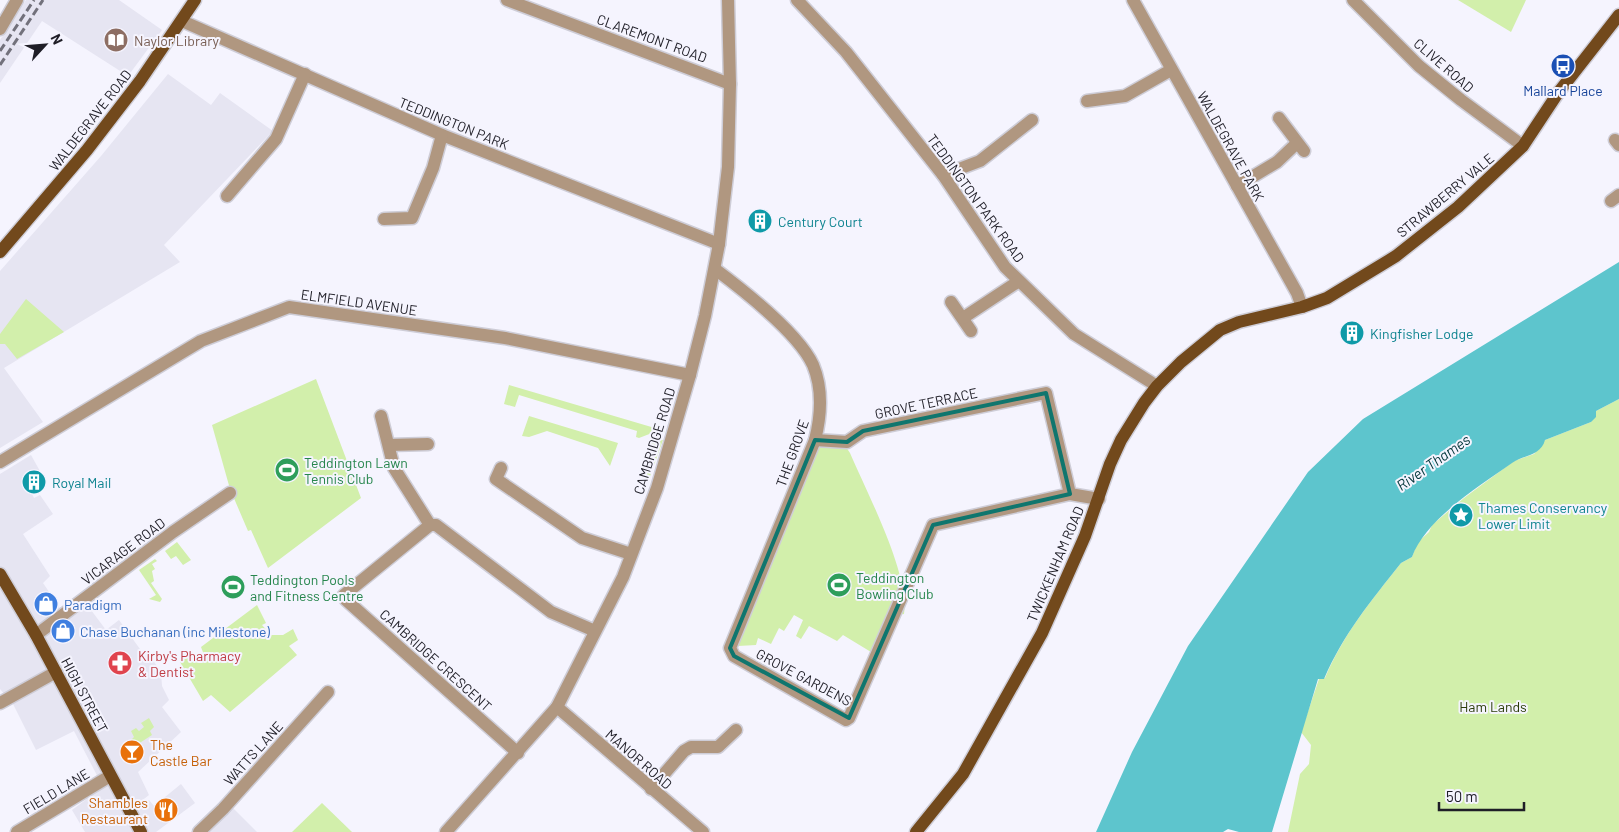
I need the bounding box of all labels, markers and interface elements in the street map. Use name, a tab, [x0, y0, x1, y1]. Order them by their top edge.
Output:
street label: CLAREMONT ROAD	[595, 10, 709, 66]
north arrow	[20, 20, 70, 70]
library icon: Naylor Library	[103, 27, 129, 53]
text: N	[47, 31, 67, 47]
place label: Naylor Library	[134, 32, 220, 49]
street label: CLIVE ROAD	[1411, 34, 1477, 96]
bus stop icon: Mallard Place	[1550, 53, 1576, 79]
street label: WALDEGRAVE ROAD	[45, 66, 135, 174]
place label: Mallard Place	[1523, 82, 1603, 99]
street label: WALDEGRAVE PARK	[1194, 88, 1268, 204]
street label: TEDDINGTON PARK	[397, 93, 512, 153]
street label: TEDDINGTON PARK ROAD	[924, 131, 1028, 265]
street label: STRAWBERRY VALE	[1393, 149, 1497, 241]
building icon: Century Court	[747, 208, 773, 234]
place label: Century Court	[778, 213, 863, 230]
street label: ELMFIELD AVENUE	[300, 285, 418, 319]
building icon: Kingfisher Lodge	[1339, 320, 1365, 346]
place label: Kingfisher Lodge	[1370, 325, 1473, 342]
street label: GROVE TERRACE	[873, 384, 979, 422]
street label: CAMBRIDGE ROAD	[630, 386, 678, 496]
street label: THE GROVE	[772, 417, 812, 489]
water label: River Thames	[1393, 430, 1473, 494]
place label: Teddington Lawn Tennis Club	[304, 454, 408, 487]
sports icon: Teddington Lawn Tennis Club	[274, 457, 300, 483]
building icon: Royal Mail	[21, 469, 47, 495]
place label: Royal Mail	[52, 474, 111, 491]
place label: Thames Conservancy Lower Limit	[1478, 499, 1608, 532]
place icon: Thames Conservancy Lower Limit	[1448, 502, 1474, 528]
street label: TWICKENHAM ROAD	[1023, 504, 1087, 624]
street label: VICARAGE ROAD	[78, 514, 168, 588]
place label: Teddington Bowling Club	[856, 569, 934, 602]
place label: Teddington Pools and Fitness Centre	[250, 571, 364, 604]
sports icon: Teddington Bowling Club	[826, 572, 852, 598]
sports icon: Teddington Pools and Fitness Centre	[220, 574, 246, 600]
shop icon: Paradigm	[33, 591, 59, 617]
place label: Paradigm	[64, 596, 122, 613]
street label: CAMBRIDGE CRESCENT	[377, 605, 495, 715]
shop icon: Chase Buchanan (inc Milestone)	[50, 618, 76, 644]
place label: Chase Buchanan (inc Milestone)	[80, 623, 270, 640]
street label: GROVE GARDENS	[753, 645, 855, 709]
place label: Kirby's Pharmacy & Dentist	[138, 647, 241, 680]
pharmacy icon: Kirby's Pharmacy & Dentist	[107, 650, 133, 676]
street label: HIGH STREET	[58, 655, 112, 735]
park label: Ham Lands	[1459, 698, 1527, 715]
street label: WATTS LANE	[220, 717, 286, 789]
street label: MANOR ROAD	[602, 726, 676, 792]
place label: The Castle Bar	[150, 736, 212, 769]
bar icon: The Castle Bar	[119, 739, 145, 765]
street label: FIELD LANE	[20, 765, 92, 817]
scale bar	[1439, 780, 1524, 812]
text: 50 m	[1446, 787, 1478, 805]
place label: Shambles Restaurant	[81, 794, 148, 827]
restaurant icon: Shambles Restaurant	[153, 797, 179, 823]

